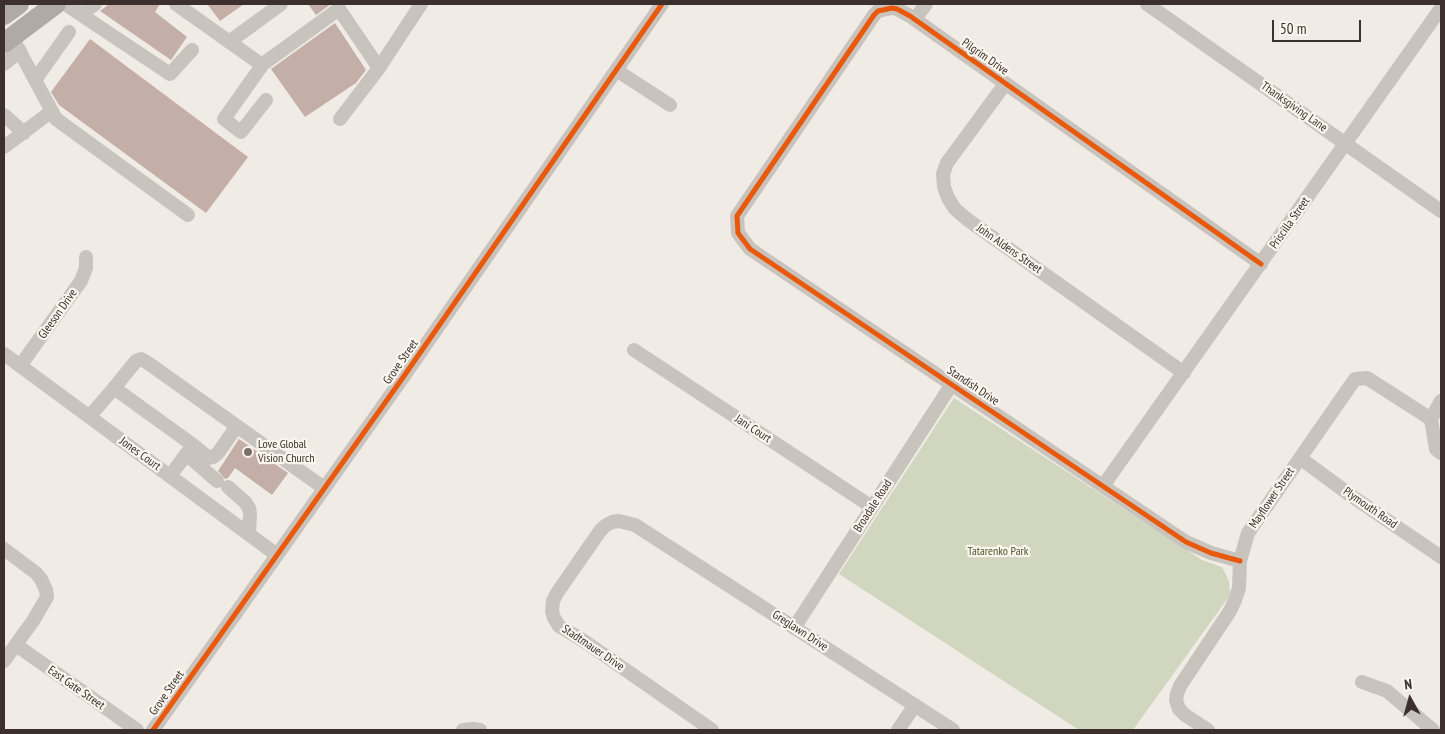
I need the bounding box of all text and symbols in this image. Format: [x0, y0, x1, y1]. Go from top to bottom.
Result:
scale bar [1275, 10, 1364, 42]
text: 50 m [1280, 19, 1306, 38]
street label: Pilgrim Drive [959, 36, 1011, 78]
street label: Thanksgiving Lane [1258, 79, 1330, 135]
street label: Priscilla Street [1267, 194, 1313, 252]
street label: John Aldens Street [974, 221, 1044, 277]
street label: Gleeson Drive [36, 286, 80, 342]
street label: Grove Street [380, 337, 422, 387]
street label: Standish Drive [944, 363, 1002, 409]
street label: Jani Court [732, 412, 774, 446]
street label: Jones Court [117, 434, 163, 474]
place label: Love Global Vision Church [258, 438, 315, 466]
marker: Love Global Vision Church [242, 446, 254, 458]
street label: Mayflower Street [1246, 465, 1298, 531]
street label: Broadale Road [851, 477, 895, 535]
street label: Plymouth Road [1340, 484, 1400, 532]
park label: Tatarenko Park [968, 545, 1028, 559]
street label: Greglawn Drive [769, 608, 831, 654]
street label: Stadtmauer Drive [559, 622, 627, 674]
street label: East Gate Street [45, 663, 107, 713]
street label: Grove Street [146, 668, 188, 718]
north arrow [1385, 674, 1435, 724]
text: N [1403, 675, 1413, 694]

